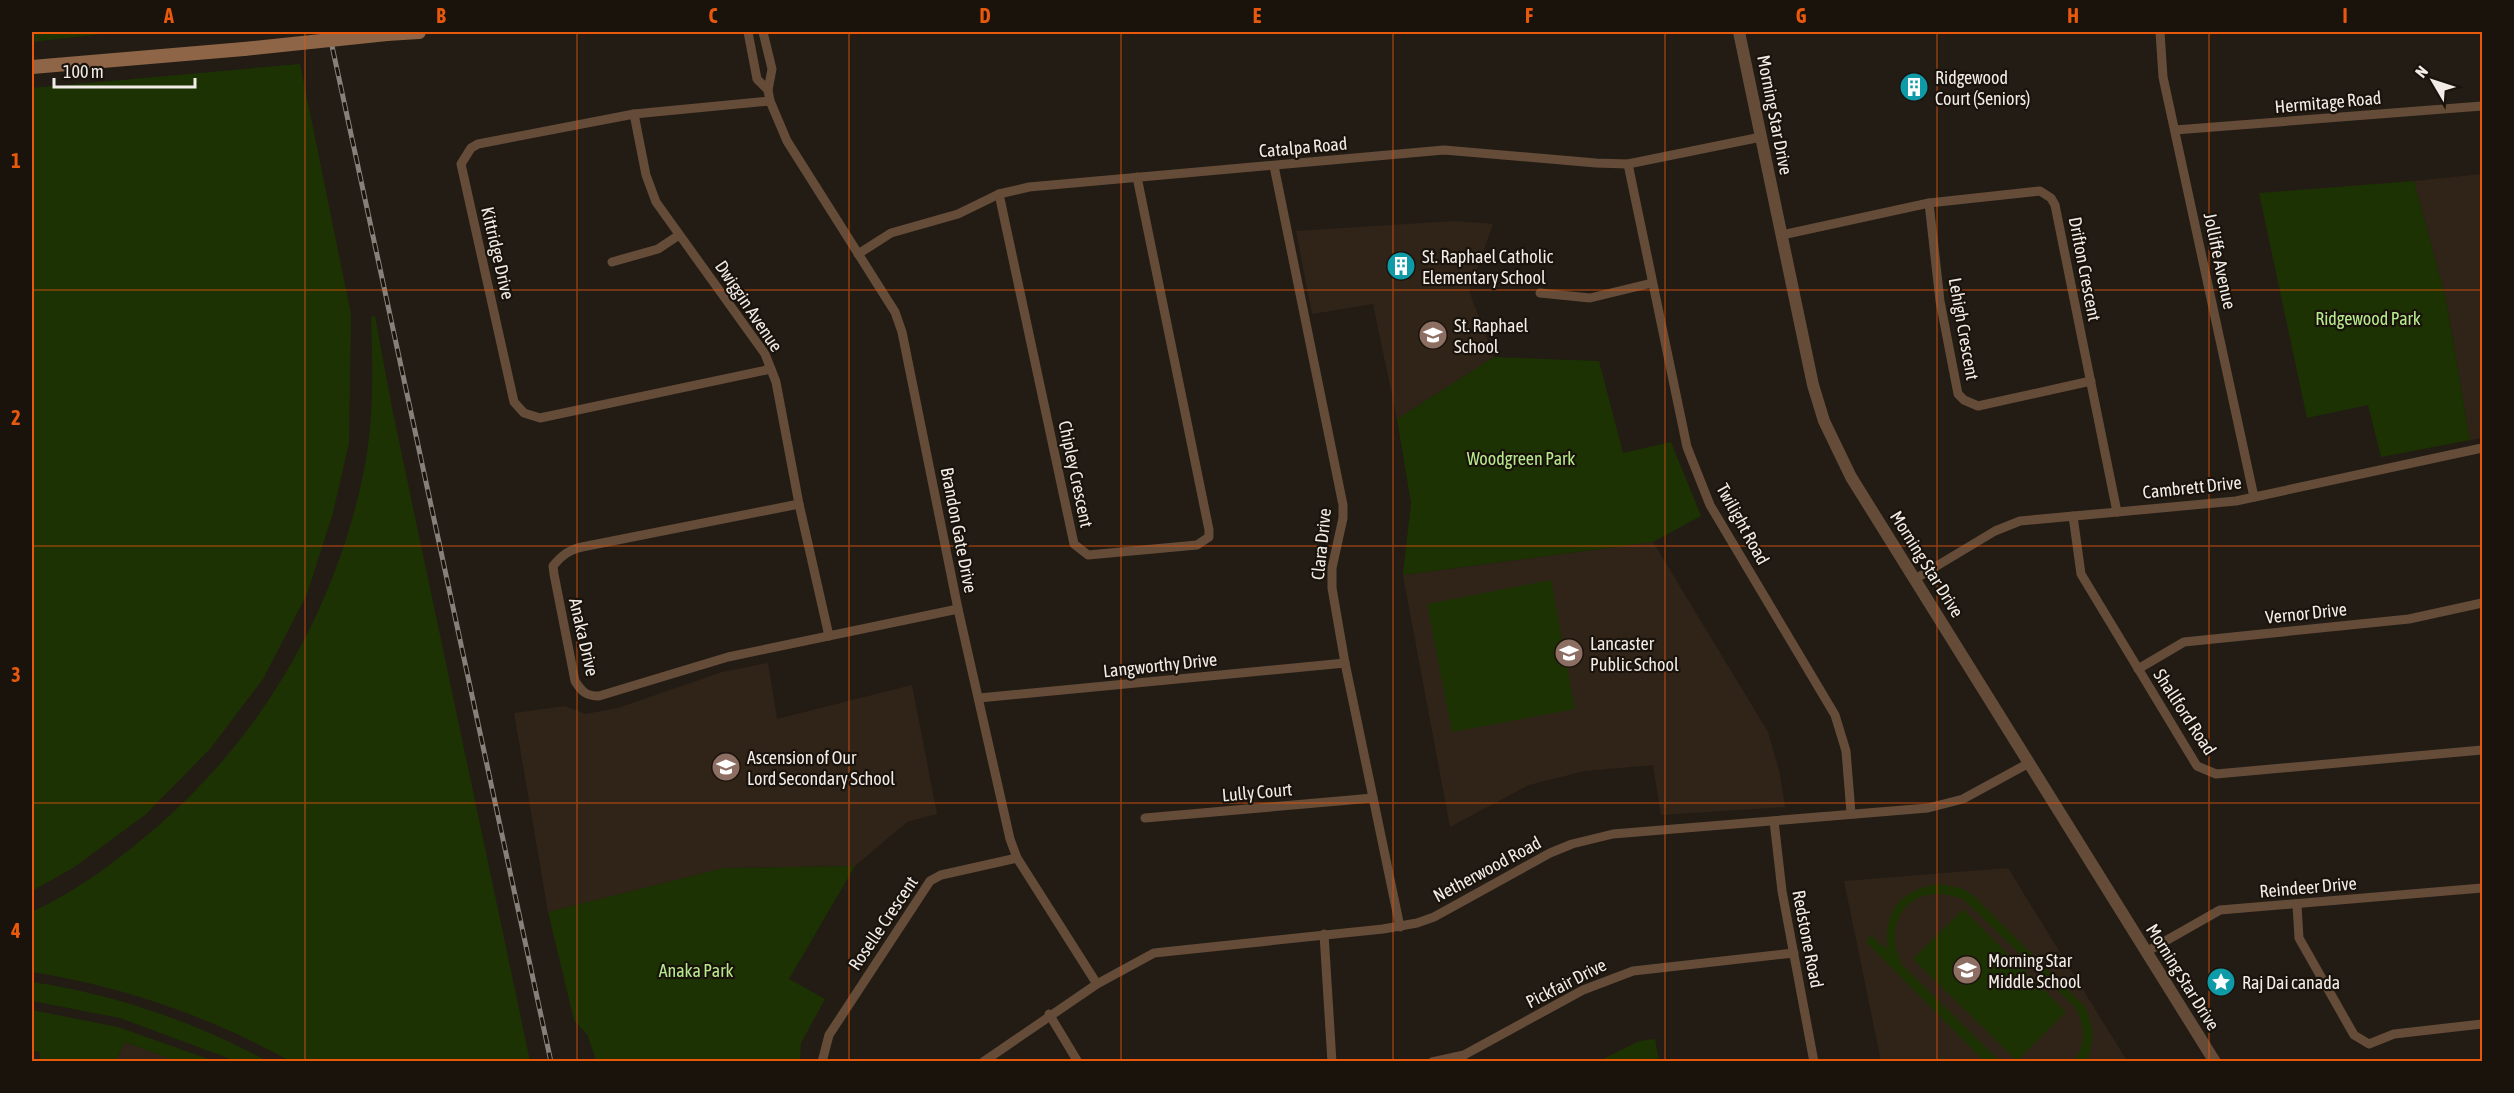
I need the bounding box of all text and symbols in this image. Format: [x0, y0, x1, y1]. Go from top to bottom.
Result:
text: A [163, 4, 174, 27]
text: B [436, 4, 446, 27]
text: C [709, 4, 718, 27]
text: D [979, 4, 991, 27]
text: E [1253, 4, 1262, 27]
text: F [1525, 4, 1533, 27]
text: G [1796, 4, 1807, 27]
text: H [2067, 4, 2079, 27]
text: I [2342, 4, 2348, 27]
scale bar [54, 51, 195, 89]
north arrow [2403, 51, 2463, 111]
street label: Morning Star Drive [1753, 53, 1797, 177]
text: 100 m [63, 61, 104, 82]
text: N [2411, 62, 2431, 81]
place label: Ridgewood Court (Seniors) [1935, 67, 2030, 109]
building icon: Ridgewood Court (Seniors) [1898, 71, 1930, 103]
street label: Hermitage Road [2274, 87, 2382, 117]
street label: Catalpa Road [1258, 133, 1348, 161]
text: 1 [11, 149, 21, 172]
street label: Kittridge Drive [477, 205, 519, 301]
street label: Jolliffe Avenue [2200, 211, 2240, 311]
street label: Drifton Crescent [2065, 215, 2105, 323]
place label: St. Raphael Catholic Elementary School [1422, 246, 1554, 288]
building icon: St. Raphael Catholic Elementary School [1385, 250, 1417, 282]
street label: Dwiggin Avenue [711, 257, 787, 355]
street label: Lehigh Crescent [1945, 276, 1983, 382]
park label: Ridgewood Park [2315, 308, 2421, 329]
place label: St. Raphael School [1454, 315, 1529, 357]
school or university icon: St. Raphael School [1417, 319, 1449, 351]
text: 2 [11, 406, 21, 429]
street label: Chipley Crescent [1054, 419, 1098, 529]
park label: Woodgreen Park [1467, 448, 1575, 469]
street label: Brandon Gate Drive [937, 466, 981, 594]
street label: Cambrett Drive [2142, 471, 2242, 503]
street label: Twilight Road [1712, 480, 1774, 568]
street label: Clara Drive [1307, 507, 1335, 581]
street label: Morning Star Drive [1886, 507, 1968, 621]
street label: Anaka Drive [565, 596, 603, 678]
street label: Vernor Drive [2264, 598, 2348, 628]
place label: Lancaster Public School [1590, 633, 1679, 675]
school or university icon: Lancaster Public School [1553, 637, 1585, 669]
street label: Langworthy Drive [1102, 649, 1218, 681]
text: 3 [11, 663, 21, 686]
street label: Shallford Road [2149, 665, 2221, 759]
place label: Ascension of Our Lord Secondary School [747, 747, 895, 789]
school or university icon: Ascension of Our Lord Secondary School [710, 751, 742, 783]
street label: Lully Court [1221, 778, 1293, 806]
street label: Netherwood Road [1430, 832, 1544, 906]
street label: Roselle Crescent [844, 872, 922, 974]
street label: Reindeer Drive [2258, 872, 2358, 902]
street label: Redstone Road [1788, 888, 1828, 990]
text: 4 [10, 919, 21, 942]
street label: Morning Star Drive [2142, 920, 2224, 1034]
place label: Morning Star Middle School [1988, 950, 2081, 992]
street label: Pickfair Drive [1522, 954, 1610, 1012]
school or university icon: Morning Star Middle School [1951, 954, 1983, 986]
park label: Anaka Park [659, 960, 733, 981]
place icon: Raj Dai canada [2205, 966, 2237, 998]
place label: Raj Dai canada [2242, 972, 2340, 993]

